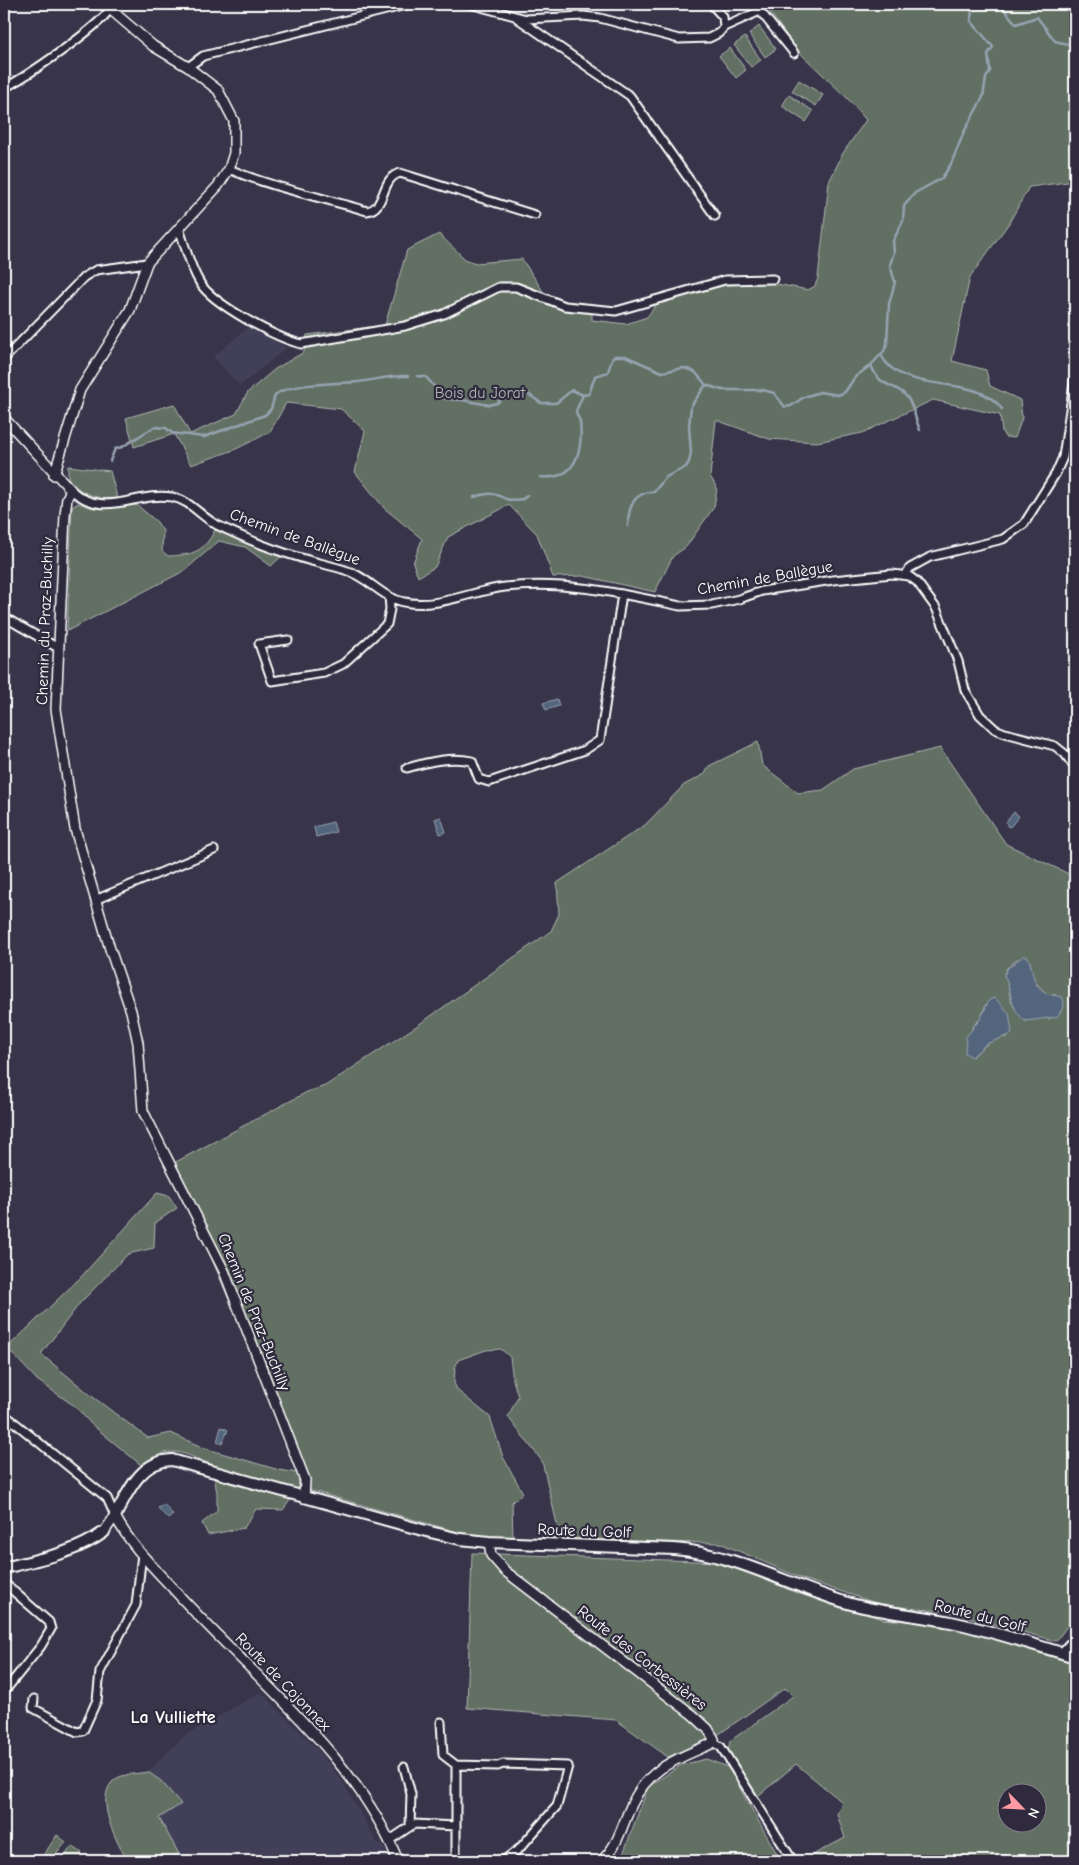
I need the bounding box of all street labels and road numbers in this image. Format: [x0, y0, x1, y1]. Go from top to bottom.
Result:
street label: Chemin de Ballègue [227, 505, 363, 569]
street label: Chemin du Praz-Buchilly [33, 536, 57, 705]
street label: Chemin de Ballègue [696, 557, 834, 599]
street label: Chemin de Praz-Buchilly [214, 1231, 294, 1394]
street label: Route du Golf [537, 1520, 632, 1542]
street label: Route du Golf [933, 1596, 1029, 1636]
street label: Route des Corbessières [574, 1602, 710, 1714]
street label: Route de Cojonnex [232, 1629, 335, 1735]

